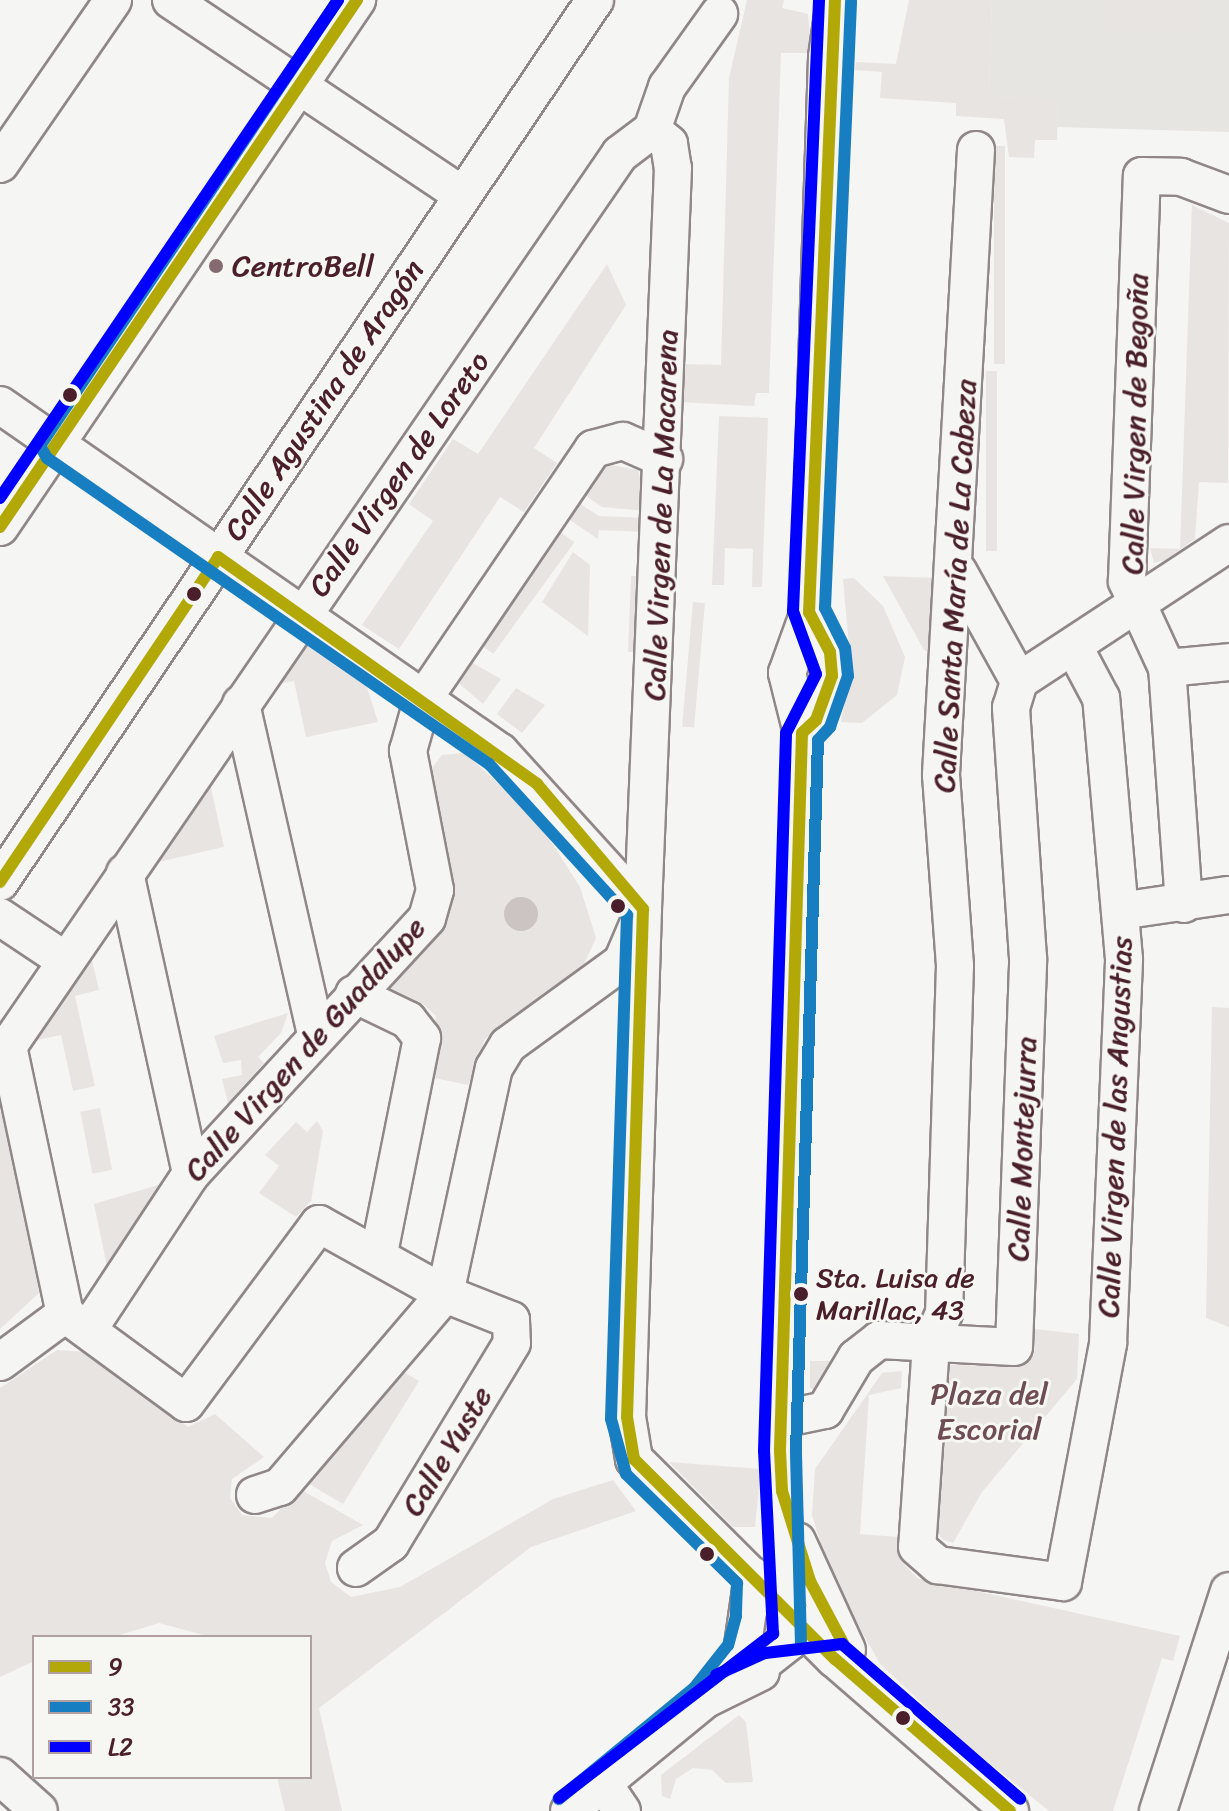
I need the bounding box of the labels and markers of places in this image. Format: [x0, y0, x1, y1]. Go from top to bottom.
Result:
place label: CentroBell [232, 248, 374, 284]
marker: CentroBell [207, 257, 225, 275]
unlabelled marker [62, 387, 78, 403]
unlabelled marker [186, 586, 202, 602]
unlabelled marker [610, 898, 626, 914]
place label: Sta. Luisa de Marillac, 43 [816, 1261, 975, 1327]
marker: Sta. Luisa de Marillac, 43 [793, 1286, 809, 1302]
unlabelled marker [699, 1546, 715, 1562]
unlabelled marker [895, 1710, 911, 1726]

